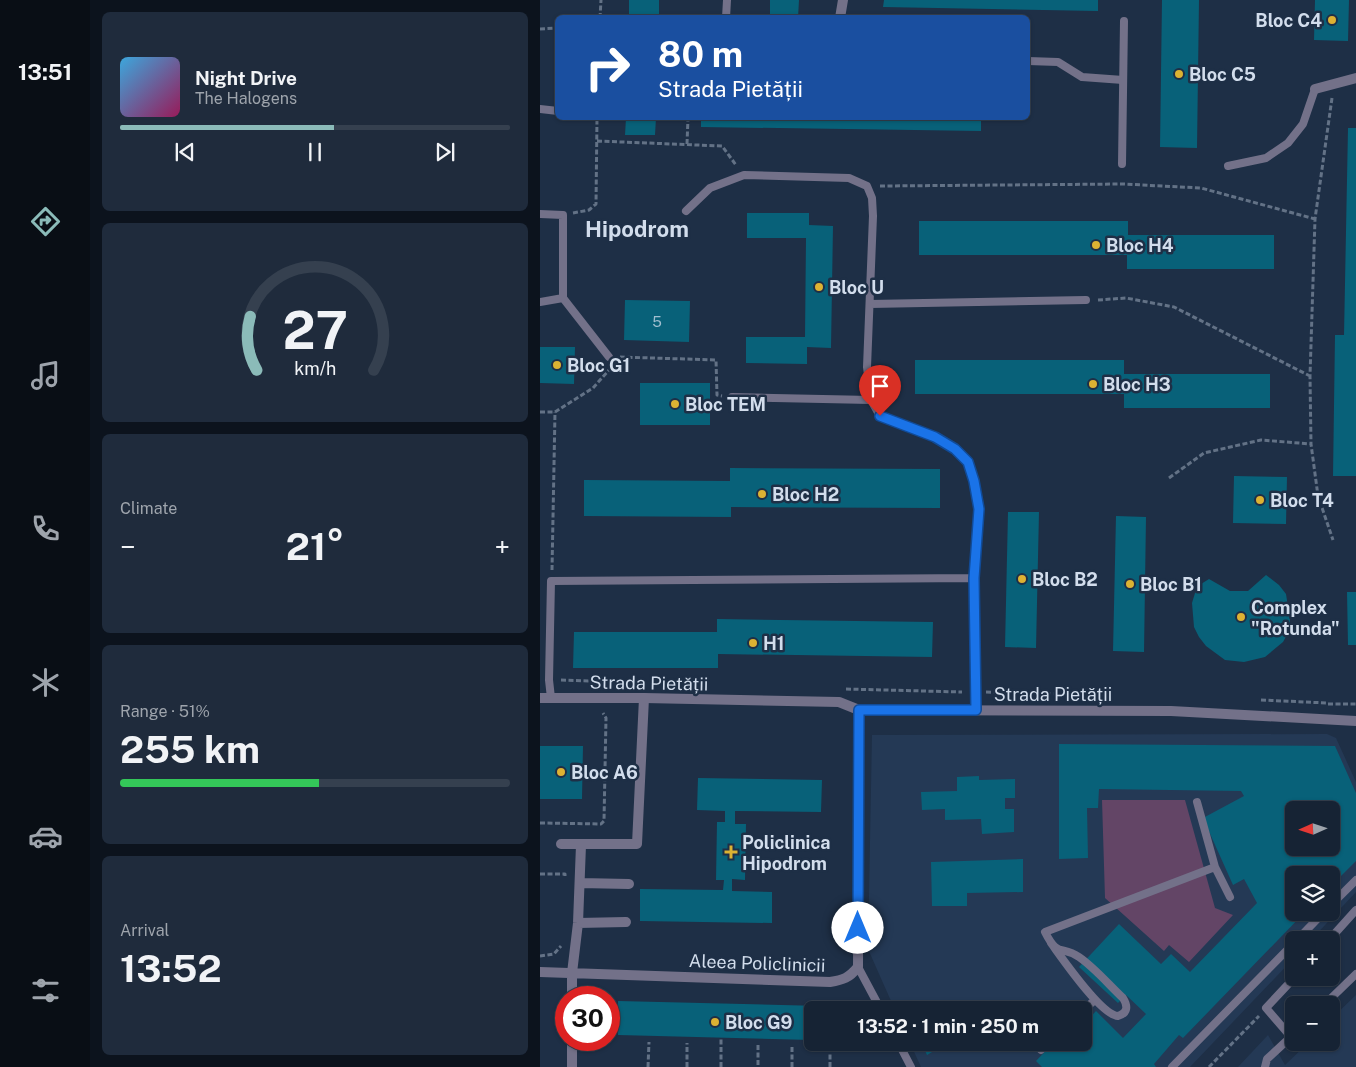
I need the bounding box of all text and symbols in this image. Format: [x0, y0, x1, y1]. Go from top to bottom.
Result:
place label: Bloc C4 [1255, 10, 1322, 31]
marker: Bloc C4 [1326, 14, 1338, 26]
text: 80 m [658, 34, 743, 75]
icon: right [575, 35, 640, 100]
text: 13:51 [18, 59, 72, 85]
place label: Bloc C5 [1189, 64, 1256, 85]
text: Night Drive [195, 67, 297, 89]
marker: Bloc C5 [1173, 68, 1185, 80]
text: Strada Pietății [658, 76, 803, 102]
text: The Halogens [195, 89, 297, 108]
icon: previous [171, 138, 199, 166]
icon: pause [301, 138, 329, 166]
icon: next [431, 138, 459, 166]
icon: directions [28, 204, 63, 239]
district label: Hipodrom [585, 216, 689, 242]
place label: Bloc H4 [1106, 235, 1174, 256]
marker: Bloc H4 [1090, 239, 1102, 251]
place label: Bloc U [829, 277, 884, 298]
marker: Bloc U [813, 281, 825, 293]
text: 27 [282, 300, 348, 361]
house number: 5 [652, 313, 662, 330]
place label: Bloc G1 [567, 355, 630, 376]
icon: music [28, 358, 63, 393]
text: km/h [294, 358, 336, 379]
marker: Bloc G1 [551, 359, 563, 371]
pin [859, 365, 901, 416]
icon: arrive [866, 372, 894, 400]
place label: Bloc H3 [1103, 374, 1171, 395]
marker: Bloc H3 [1087, 378, 1099, 390]
place label: Bloc TEM [685, 394, 766, 415]
marker: Bloc TEM [669, 398, 681, 410]
place label: Bloc H2 [772, 484, 839, 505]
marker: Bloc H2 [756, 488, 768, 500]
place label: Bloc T4 [1270, 490, 1334, 511]
marker: Bloc T4 [1254, 494, 1266, 506]
text: Climate [120, 499, 177, 518]
icon: phone [28, 511, 63, 546]
text: 21° [286, 524, 344, 569]
text: − [120, 530, 136, 563]
text: + [494, 530, 510, 563]
place label: Bloc B2 [1032, 569, 1098, 590]
marker: Bloc B2 [1016, 573, 1028, 585]
place label: Bloc B1 [1140, 574, 1202, 595]
marker: Bloc B1 [1124, 578, 1136, 590]
place label: Complex "Rotunda" [1251, 597, 1340, 639]
marker: Complex "Rotunda" [1235, 611, 1247, 623]
place label: H1 [763, 633, 785, 654]
marker: H1 [747, 637, 759, 649]
icon: climate [28, 665, 63, 700]
street label: Strada Pietății [589, 671, 709, 695]
street label: Strada Pietății [994, 684, 1112, 705]
text: Range · 51% [120, 702, 210, 721]
text: 255 km [120, 727, 260, 772]
place label: Bloc A6 [571, 762, 638, 783]
marker: Bloc A6 [555, 766, 567, 778]
north arrow [1285, 801, 1340, 856]
map controls [1285, 801, 1340, 1051]
icon: car [28, 819, 63, 854]
place label: Policlinica Hipodrom [742, 832, 830, 874]
marker: Policlinica Hipodrom [724, 845, 738, 859]
button: layers [1285, 866, 1340, 921]
position arrow [831, 901, 883, 953]
text: Arrival [120, 921, 169, 940]
button: + [1285, 931, 1340, 986]
text: 13:52 [120, 946, 222, 991]
street label: Aleea Policlinicii [688, 950, 826, 976]
icon: filters [28, 973, 63, 1008]
speed limit sign: 30 [555, 986, 620, 1051]
button: − [1285, 996, 1340, 1051]
place label: Bloc G9 [725, 1012, 793, 1033]
text: 13:52 · 1 min · 250 m [857, 1015, 1039, 1037]
marker: Bloc G9 [709, 1016, 721, 1028]

